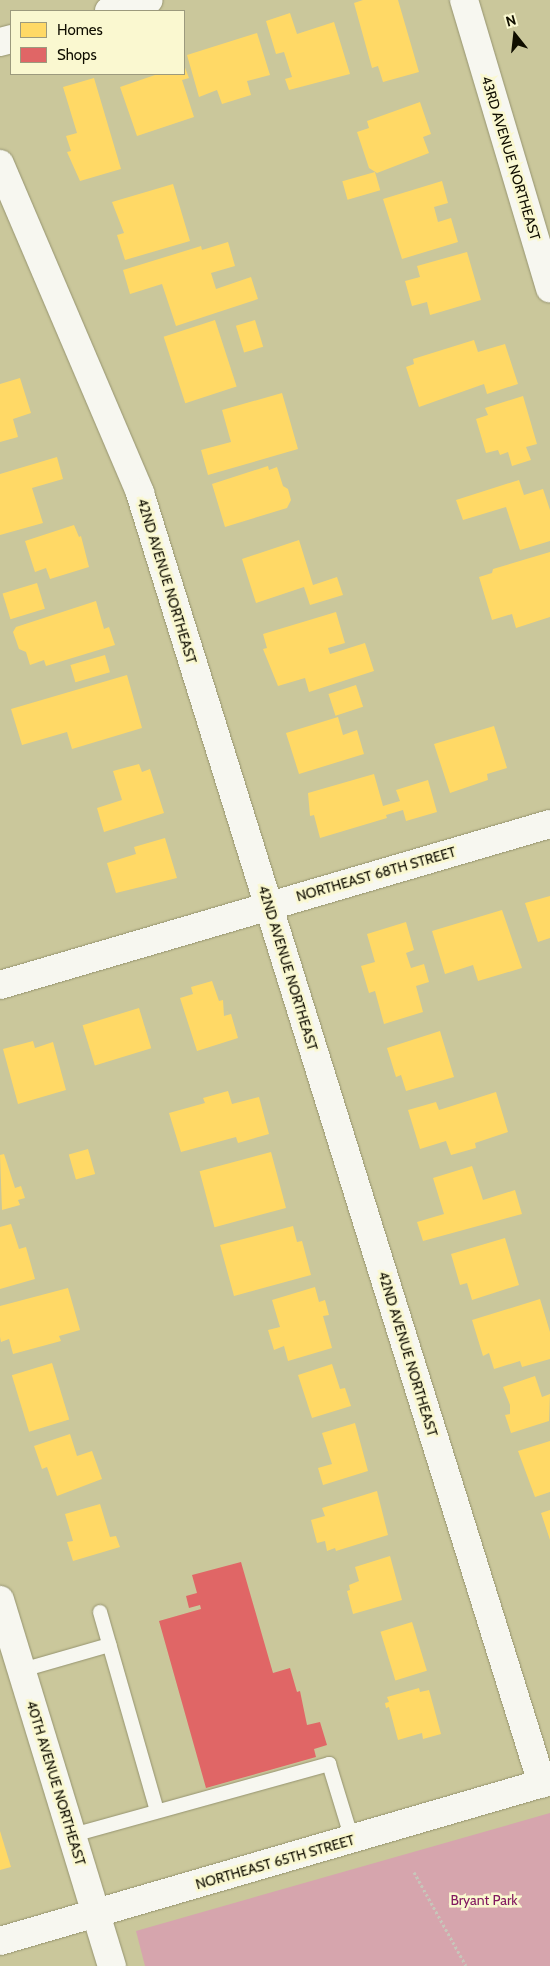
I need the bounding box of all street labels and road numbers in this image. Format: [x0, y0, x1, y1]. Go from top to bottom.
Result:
street label: 43RD AVENUE NORTHEAST [478, 74, 544, 242]
street label: 42ND AVENUE NORTHEAST [134, 496, 200, 666]
street label: NORTHEAST 68TH STREET [294, 843, 458, 905]
street label: 42ND AVENUE NORTHEAST [255, 883, 321, 1053]
street label: 42ND AVENUE NORTHEAST [375, 1269, 441, 1439]
street label: 40TH AVENUE NORTHEAST [23, 1699, 89, 1867]
street label: NORTHEAST 65TH STREET [194, 1831, 356, 1893]

